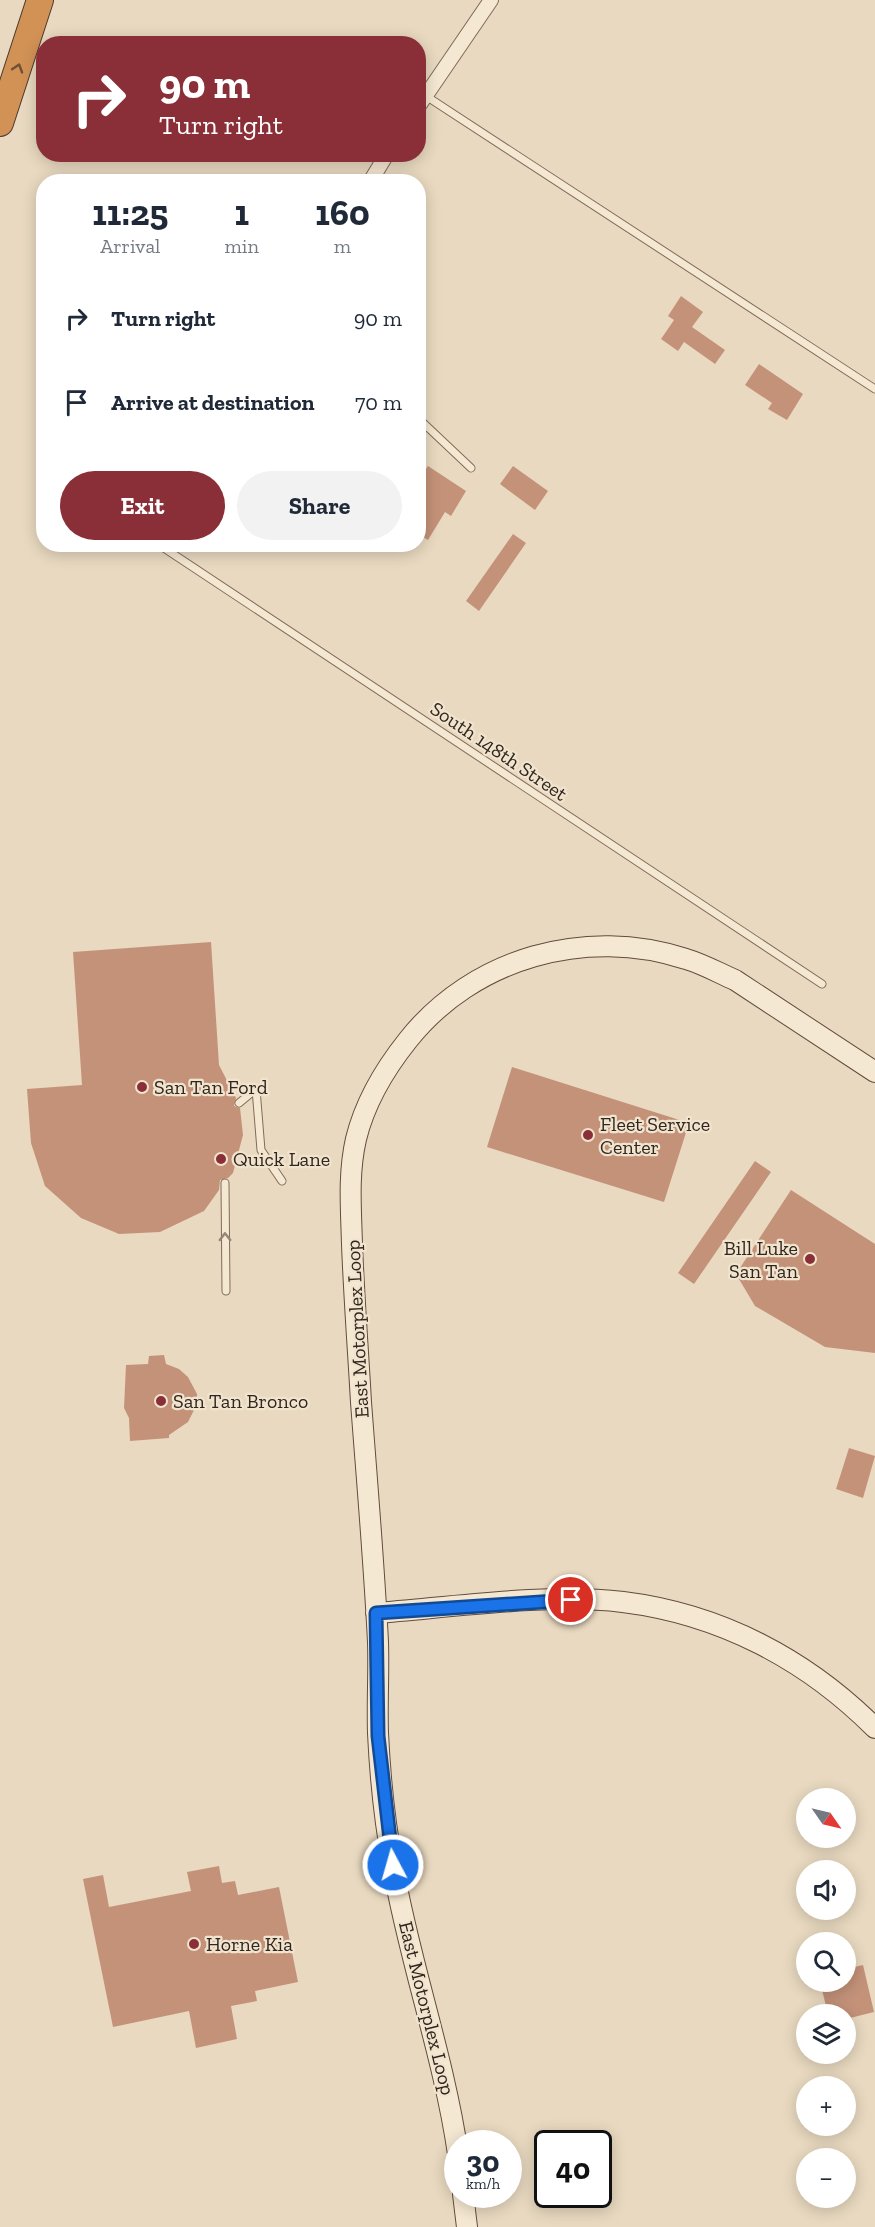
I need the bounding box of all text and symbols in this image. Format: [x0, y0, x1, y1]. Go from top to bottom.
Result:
text: 90 m [159, 58, 250, 109]
icon: right [60, 60, 138, 138]
one-way arrow [11, 63, 24, 74]
text: Turn right [159, 109, 283, 141]
text: 11:25 [92, 191, 168, 234]
text: 1 [235, 191, 249, 234]
text: 160 [315, 191, 370, 234]
text: Arrival [100, 234, 160, 258]
text: min [225, 234, 259, 258]
text: m [334, 234, 351, 258]
icon: right [60, 302, 93, 335]
text: Turn right [111, 305, 215, 332]
text: 90 m [354, 305, 402, 332]
icon: arrive [60, 386, 93, 419]
text: Arrive at destination [111, 389, 314, 416]
text: 70 m [355, 389, 402, 416]
button: Exit [60, 471, 225, 540]
button: Share [237, 471, 402, 540]
street label: South 148th Street [426, 696, 573, 806]
place label: San Tan Ford [154, 1075, 268, 1099]
marker: San Tan Ford [135, 1080, 149, 1094]
place label: Fleet Service Center [600, 1112, 710, 1159]
marker: Fleet Service Center [581, 1128, 595, 1142]
place label: Quick Lane [233, 1147, 330, 1171]
marker: Quick Lane [214, 1152, 228, 1166]
one-way arrow [219, 1233, 231, 1242]
place label: Bill Luke San Tan [724, 1236, 799, 1283]
street label: East Motorplex Loop [340, 1239, 374, 1419]
marker: Bill Luke San Tan [803, 1252, 817, 1266]
place label: San Tan Bronco [173, 1389, 308, 1413]
marker: San Tan Bronco [154, 1394, 168, 1408]
pin [545, 1574, 596, 1625]
icon: arrive [554, 1583, 587, 1616]
north arrow [796, 1788, 856, 1848]
map controls [796, 1788, 856, 2208]
position arrow [361, 1833, 425, 1897]
button: sound [796, 1860, 856, 1920]
street label: East Motorplex Loop [394, 1919, 460, 2097]
place label: Horne Kia [206, 1932, 293, 1956]
button: search [796, 1932, 856, 1992]
marker: Horne Kia [187, 1937, 201, 1951]
button: layers [796, 2004, 856, 2064]
button: + [796, 2076, 856, 2136]
speed limit sign: 40 [534, 2130, 612, 2208]
text: 30 [466, 2144, 500, 2180]
button: − [796, 2148, 856, 2208]
text: km/h [466, 2175, 500, 2193]

